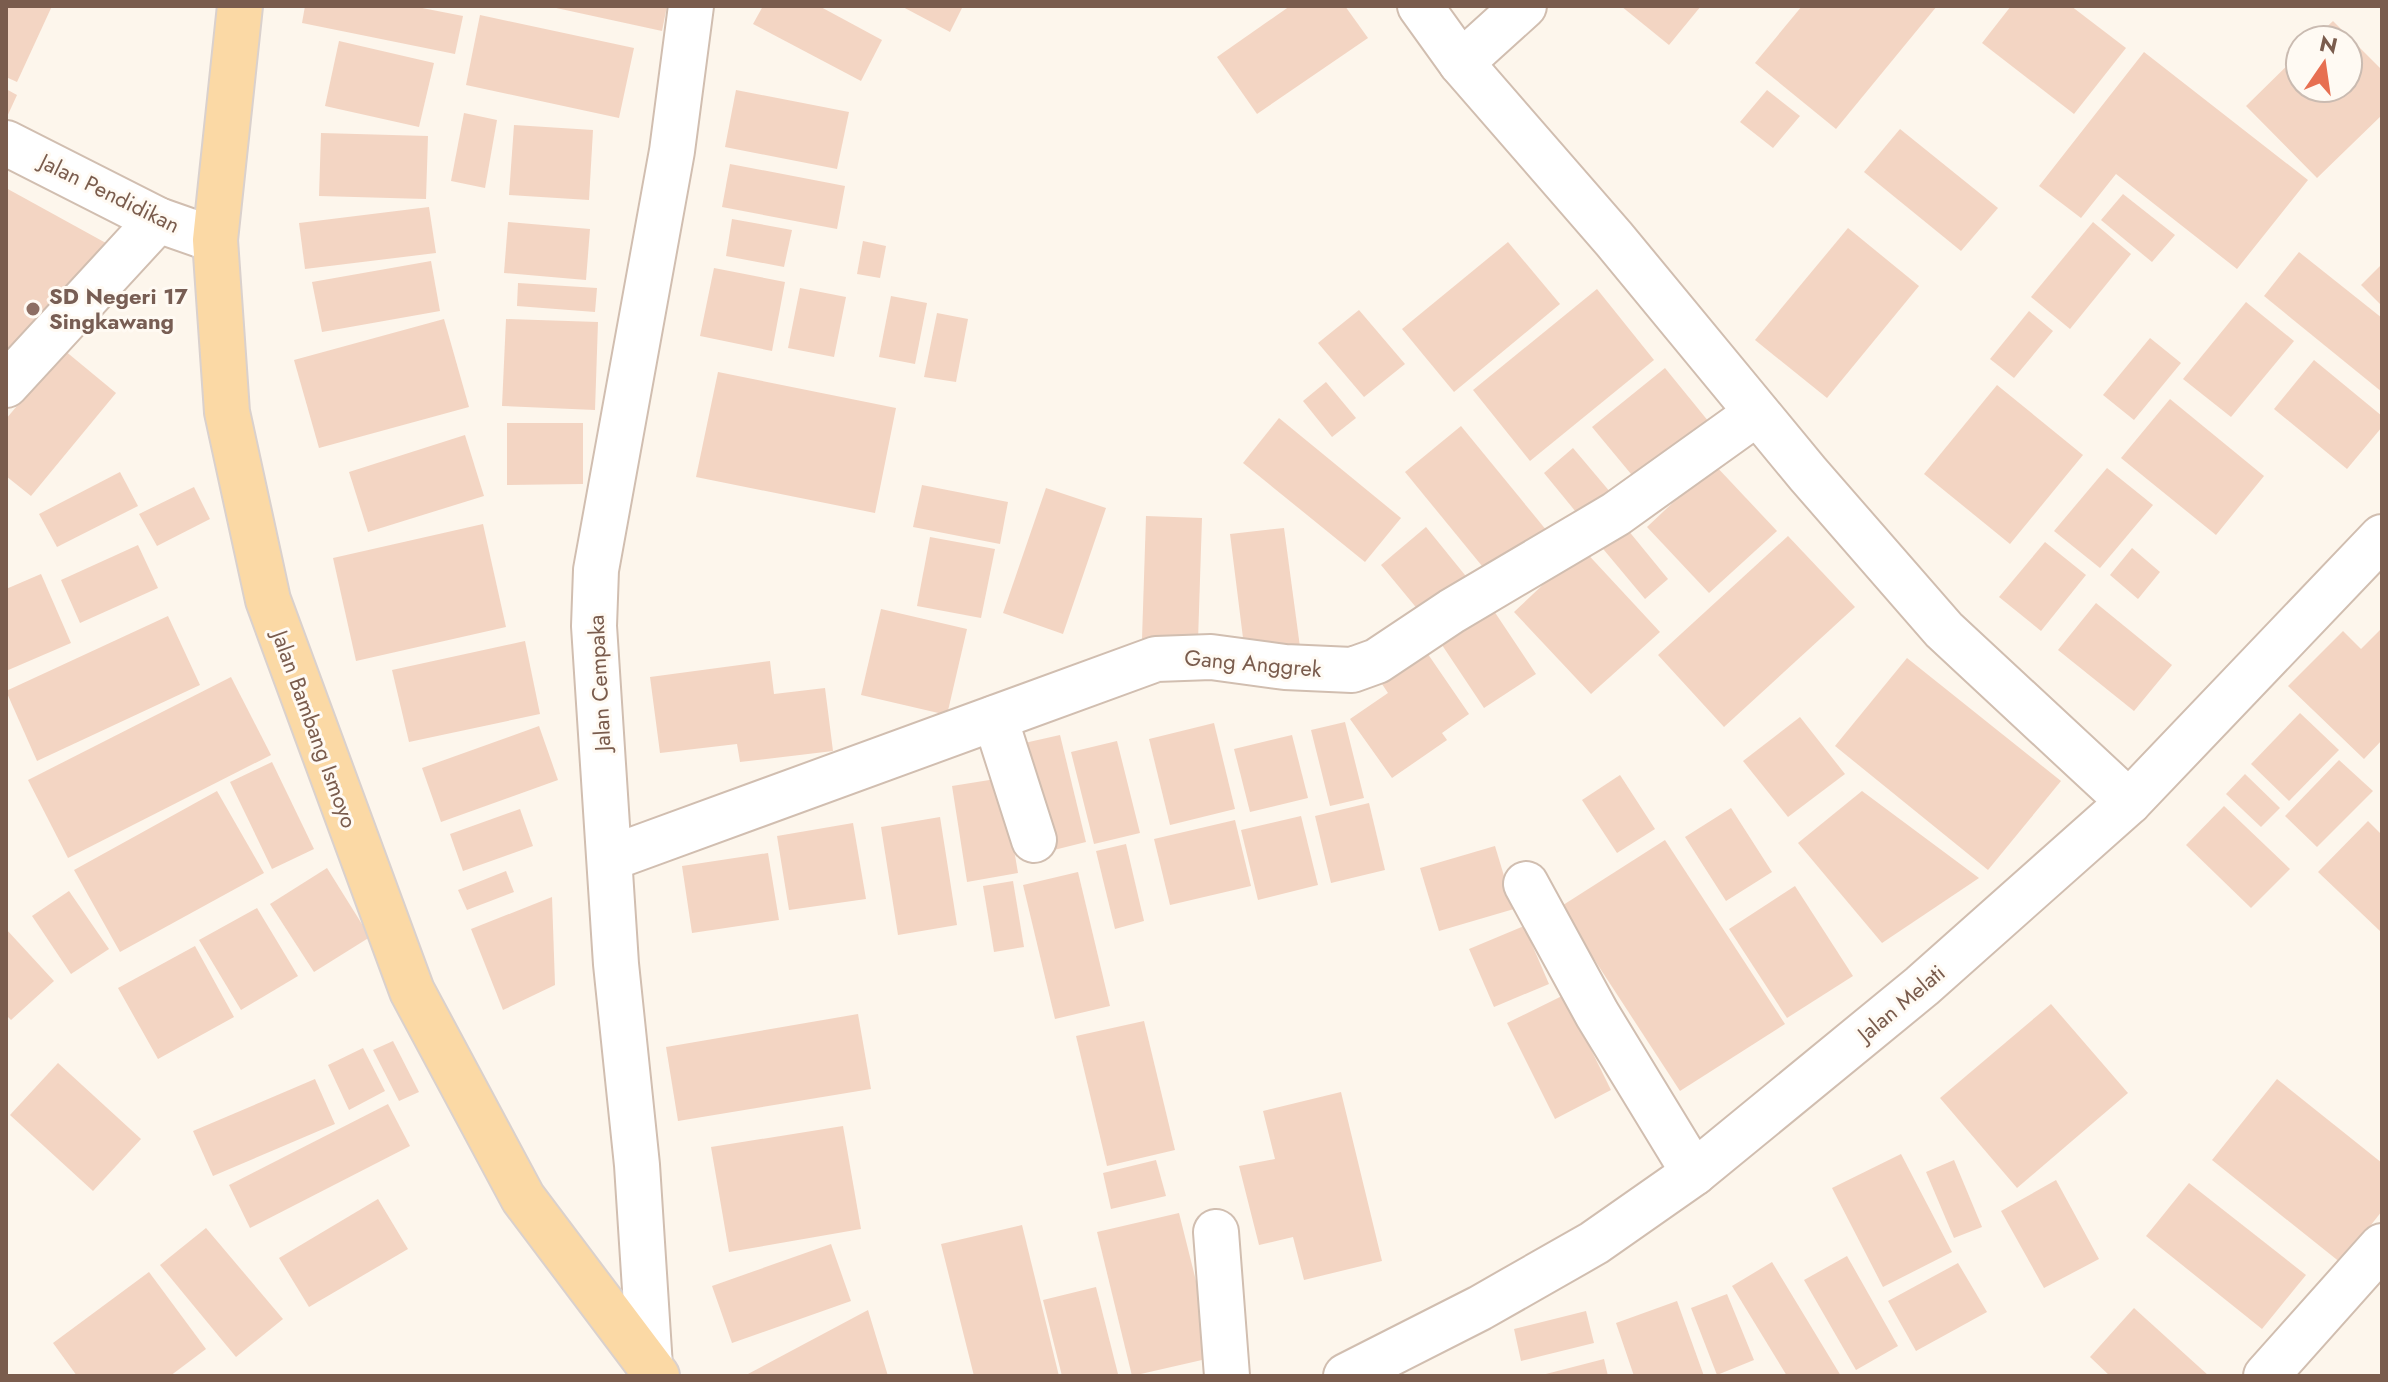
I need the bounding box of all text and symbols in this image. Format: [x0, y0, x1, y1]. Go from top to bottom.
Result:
north arrow [2284, 24, 2364, 104]
text: N [2316, 27, 2341, 62]
street label: Jalan Pendidikan [32, 144, 185, 241]
place label: SD Negeri 17 Singkawang [49, 280, 188, 337]
marker: SD Negeri 17 Singkawang [24, 300, 42, 318]
street label: Jalan Cempaka [579, 614, 619, 755]
street label: Jalan Bambang Ismoyo [263, 623, 366, 832]
street label: Gang Anggrek [1183, 641, 1323, 685]
street label: Jalan Melati [1848, 957, 1952, 1051]

